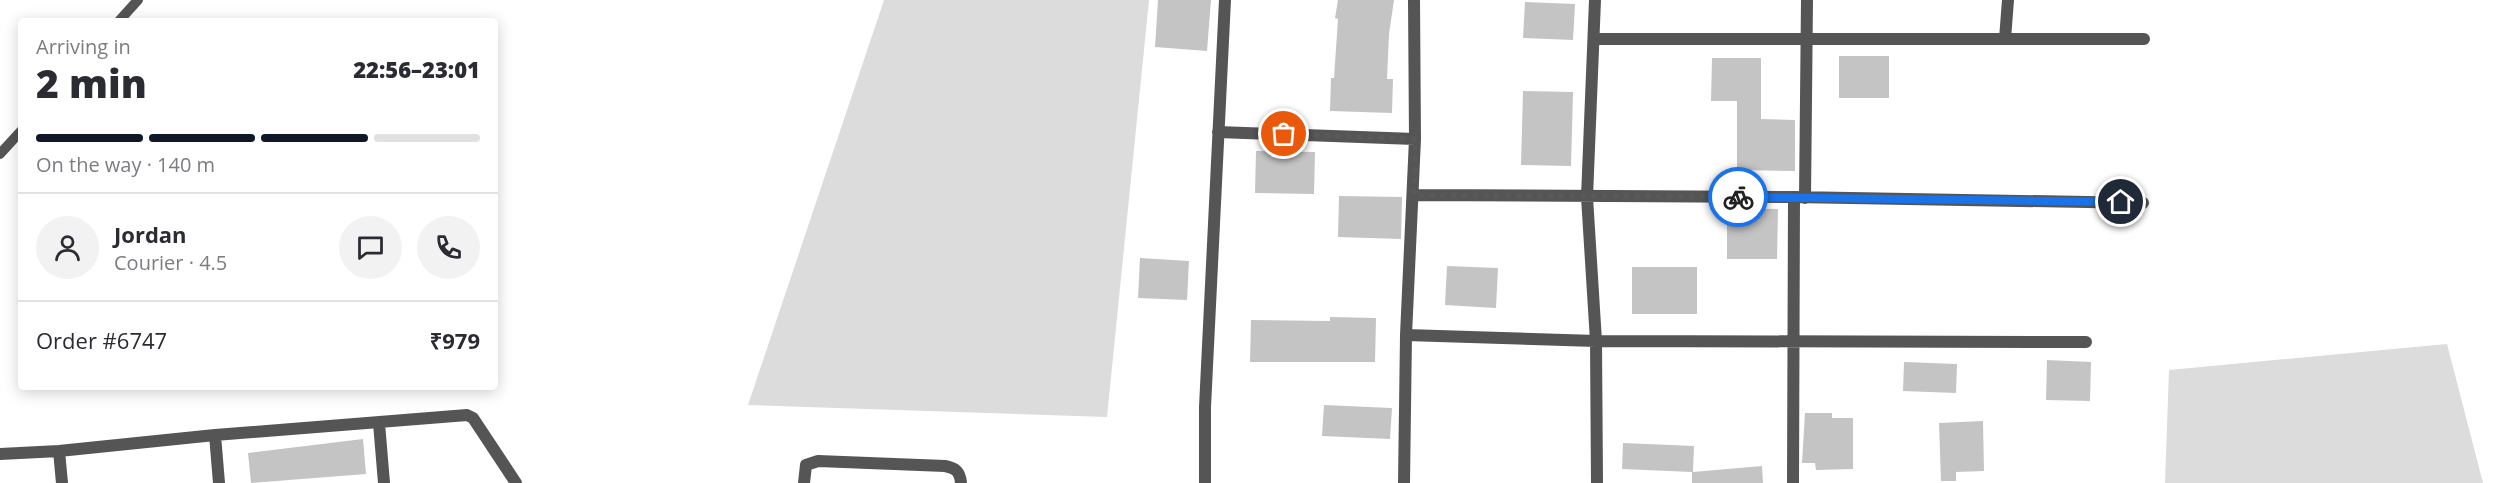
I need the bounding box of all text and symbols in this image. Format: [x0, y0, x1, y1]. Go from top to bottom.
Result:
text: Arriving in [36, 33, 131, 60]
text: 22:56–23:01 [353, 54, 480, 84]
text: 2 min [36, 56, 147, 109]
pin [1258, 108, 1309, 159]
icon: bag [1267, 117, 1300, 150]
text: On the way · 140 m [36, 151, 215, 178]
courier [1708, 167, 1768, 227]
pin [2095, 176, 2146, 227]
icon: bike [1722, 181, 1755, 214]
icon: home [2104, 185, 2137, 218]
button: person [36, 216, 99, 279]
button: chat [339, 216, 402, 279]
button: phone [417, 216, 480, 279]
text: Jordan [114, 219, 187, 249]
text: Courier · 4.5 [114, 249, 227, 276]
text: Order #6747 [36, 325, 167, 355]
text: ₹979 [430, 325, 480, 355]

